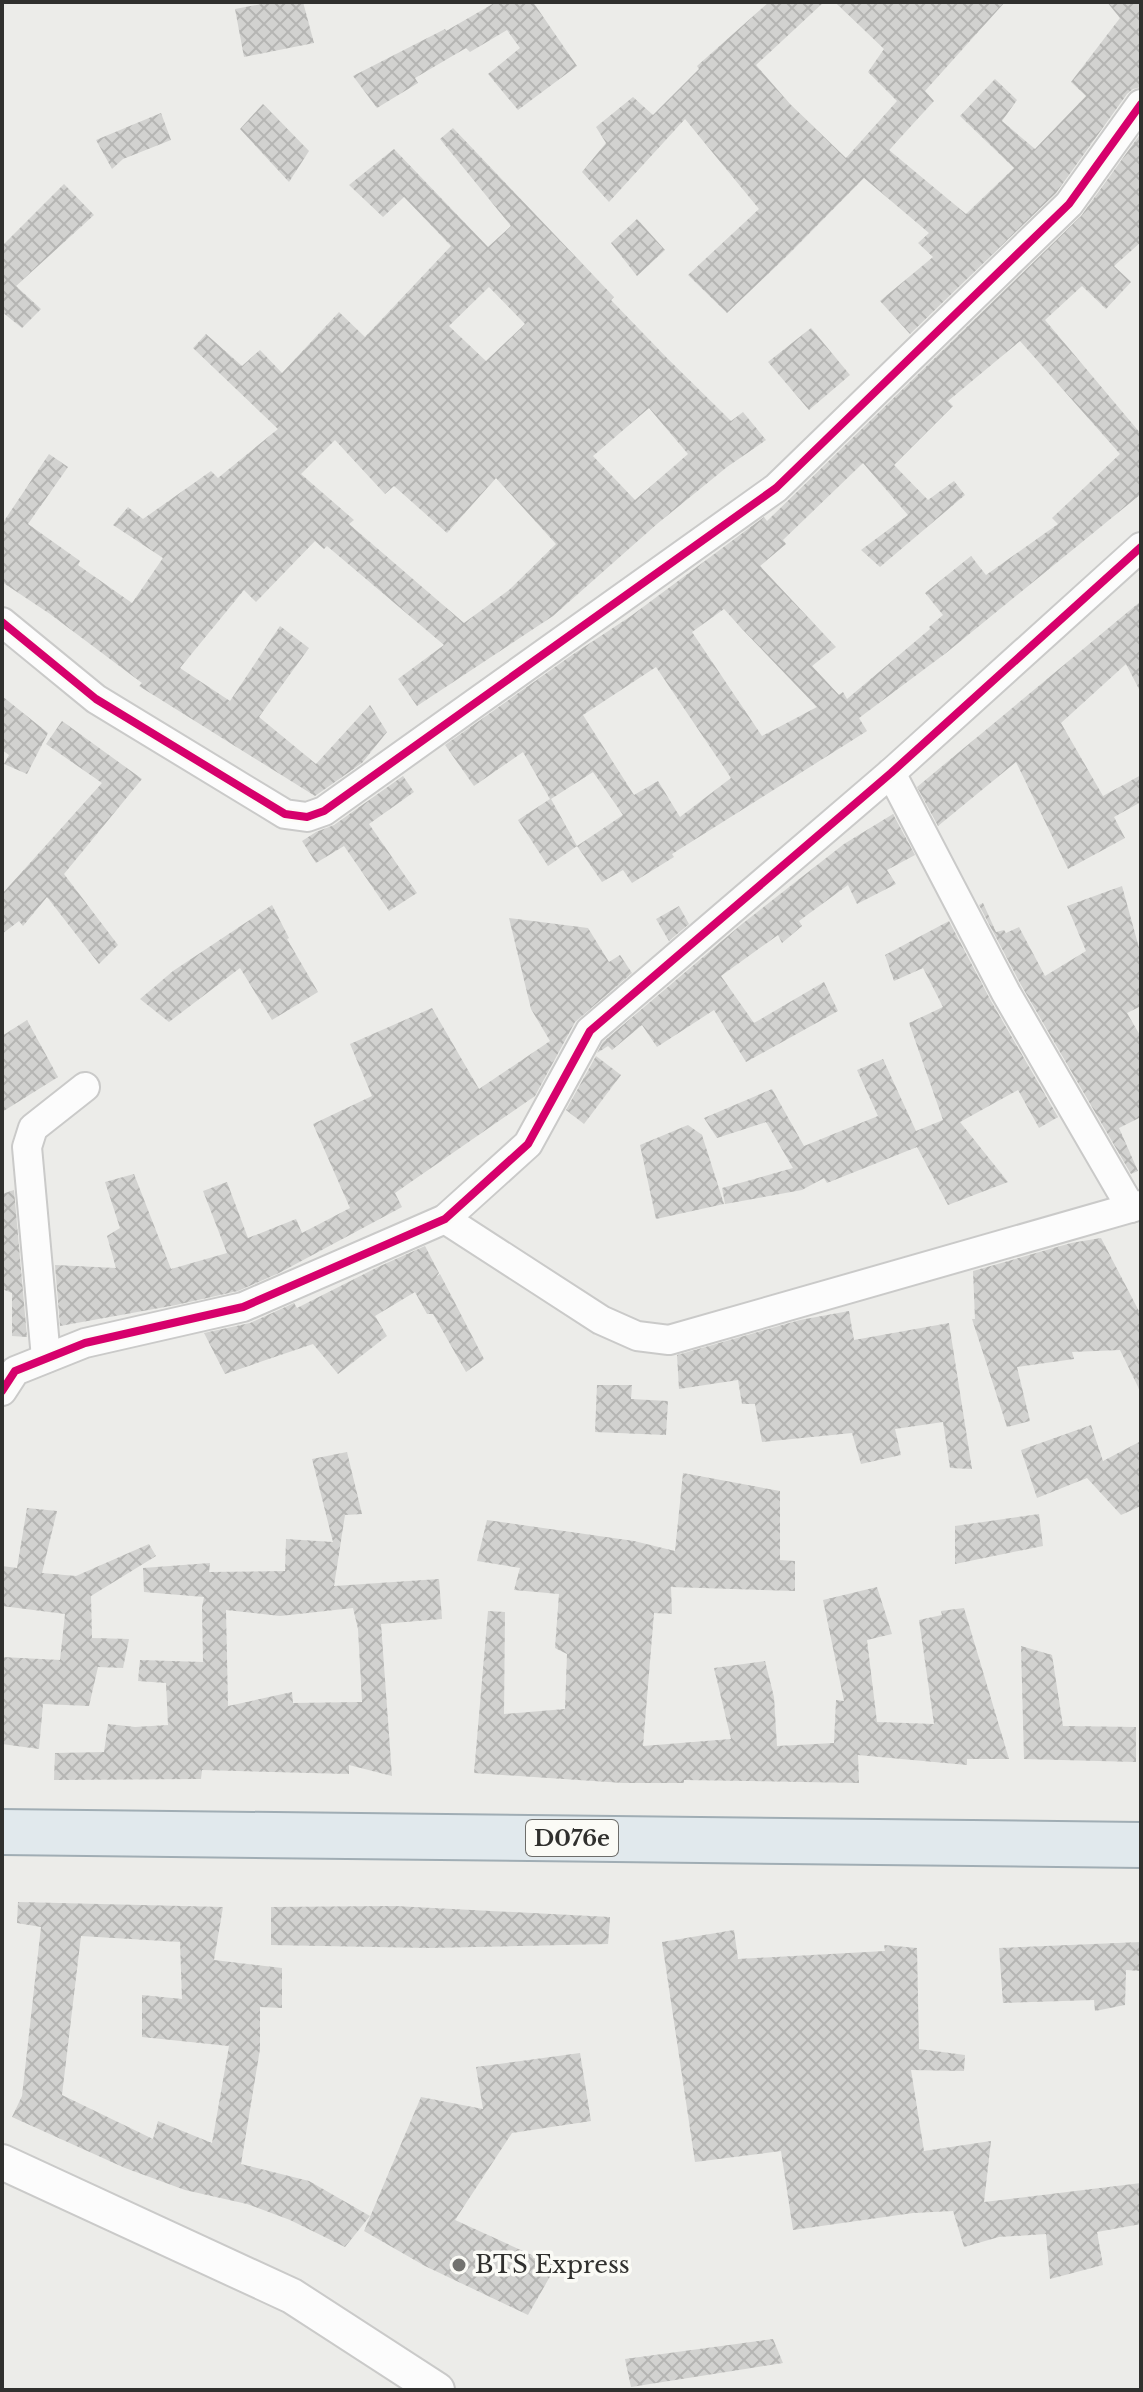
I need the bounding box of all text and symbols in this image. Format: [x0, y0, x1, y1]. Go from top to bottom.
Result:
road number: D076e [526, 1820, 618, 1856]
place label: BTS Express [475, 2250, 630, 2279]
marker: BTS Express [450, 2256, 468, 2274]

